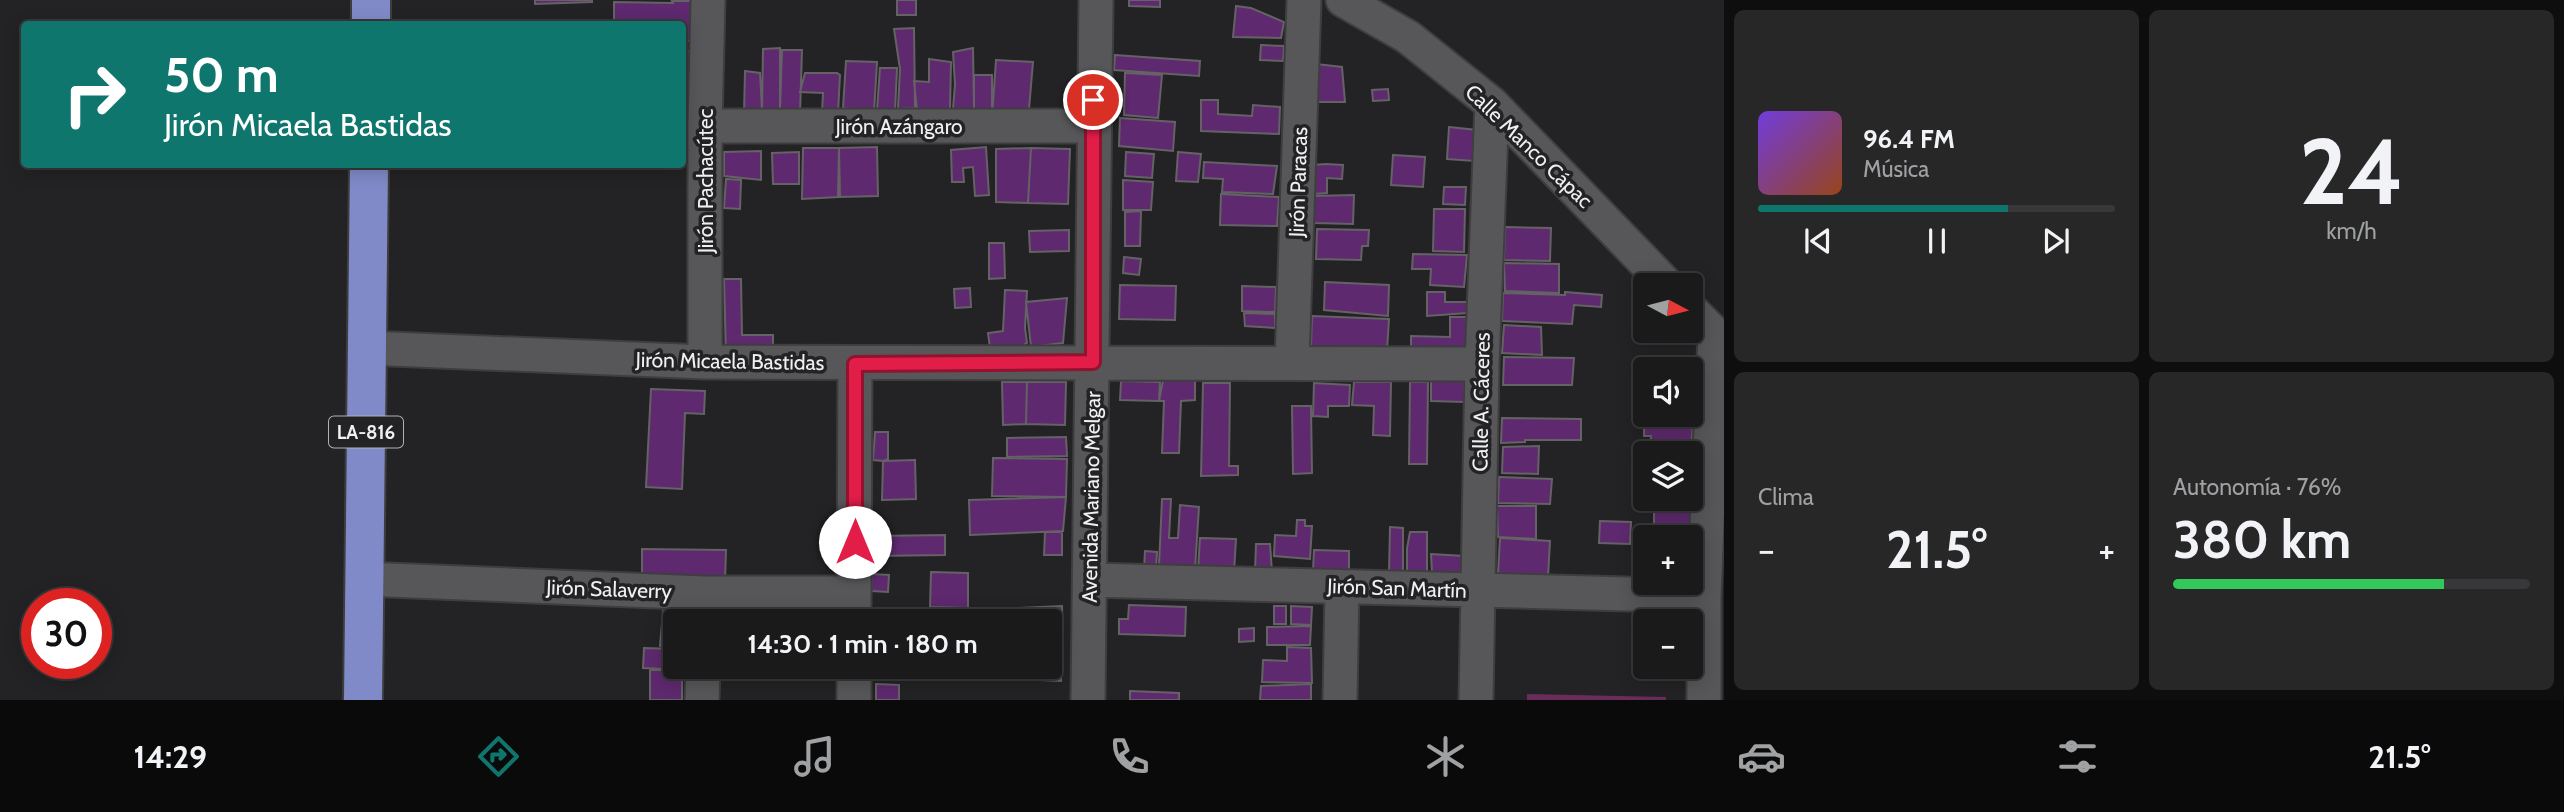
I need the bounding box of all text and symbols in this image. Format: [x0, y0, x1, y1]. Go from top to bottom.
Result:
text: 50 m [164, 45, 279, 104]
icon: right [49, 49, 140, 140]
pin [1063, 70, 1123, 130]
street label: Calle Manco Cápac [1460, 79, 1598, 213]
icon: arrive [1074, 81, 1112, 119]
text: Jirón Micaela Bastidas [164, 105, 452, 144]
street label: Jirón Pachacútec [693, 109, 718, 254]
street label: Jirón Azángaro [834, 114, 963, 139]
text: 24 [2299, 116, 2404, 227]
text: 96.4 FM [1863, 123, 1955, 155]
street label: Jirón Paracas [1284, 126, 1312, 239]
text: Música [1863, 155, 1929, 183]
text: km/h [2326, 217, 2377, 245]
icon: previous [1799, 222, 1837, 260]
icon: pause [1918, 222, 1956, 260]
icon: next [2037, 222, 2075, 260]
north arrow [1633, 273, 1703, 343]
map controls [1633, 273, 1703, 679]
street label: Calle A. Cáceres [1467, 332, 1495, 472]
street label: Jirón Micaela Bastidas [634, 347, 825, 375]
button: sound [1633, 357, 1703, 427]
street label: Avenida Mariano Melgar [1077, 391, 1105, 603]
road number: LA-816 [329, 416, 403, 448]
button: layers [1633, 441, 1703, 511]
text: Autonomía · 76% [2173, 473, 2341, 501]
text: Clima [1758, 483, 1814, 511]
position arrow [818, 505, 892, 579]
text: 380 km [2173, 508, 2351, 571]
text: 21.5° [1886, 518, 1987, 581]
button: + [1633, 525, 1703, 595]
text: − [1758, 526, 1775, 573]
text: + [2098, 526, 2115, 573]
street label: Jirón San Martín [1326, 573, 1467, 603]
street label: Jirón Salaverry [545, 574, 673, 604]
speed limit sign: 30 [21, 588, 112, 679]
button: − [1633, 609, 1703, 679]
text: 14:30 · 1 min · 180 m [747, 628, 978, 660]
icon: directions [474, 732, 523, 781]
icon: music [790, 732, 839, 781]
icon: phone [1105, 732, 1154, 781]
icon: climate [1421, 732, 1470, 781]
icon: car [1737, 732, 1786, 781]
icon: filters [2053, 732, 2102, 781]
text: 14:29 [133, 737, 207, 776]
text: 21.5° [2368, 737, 2431, 776]

